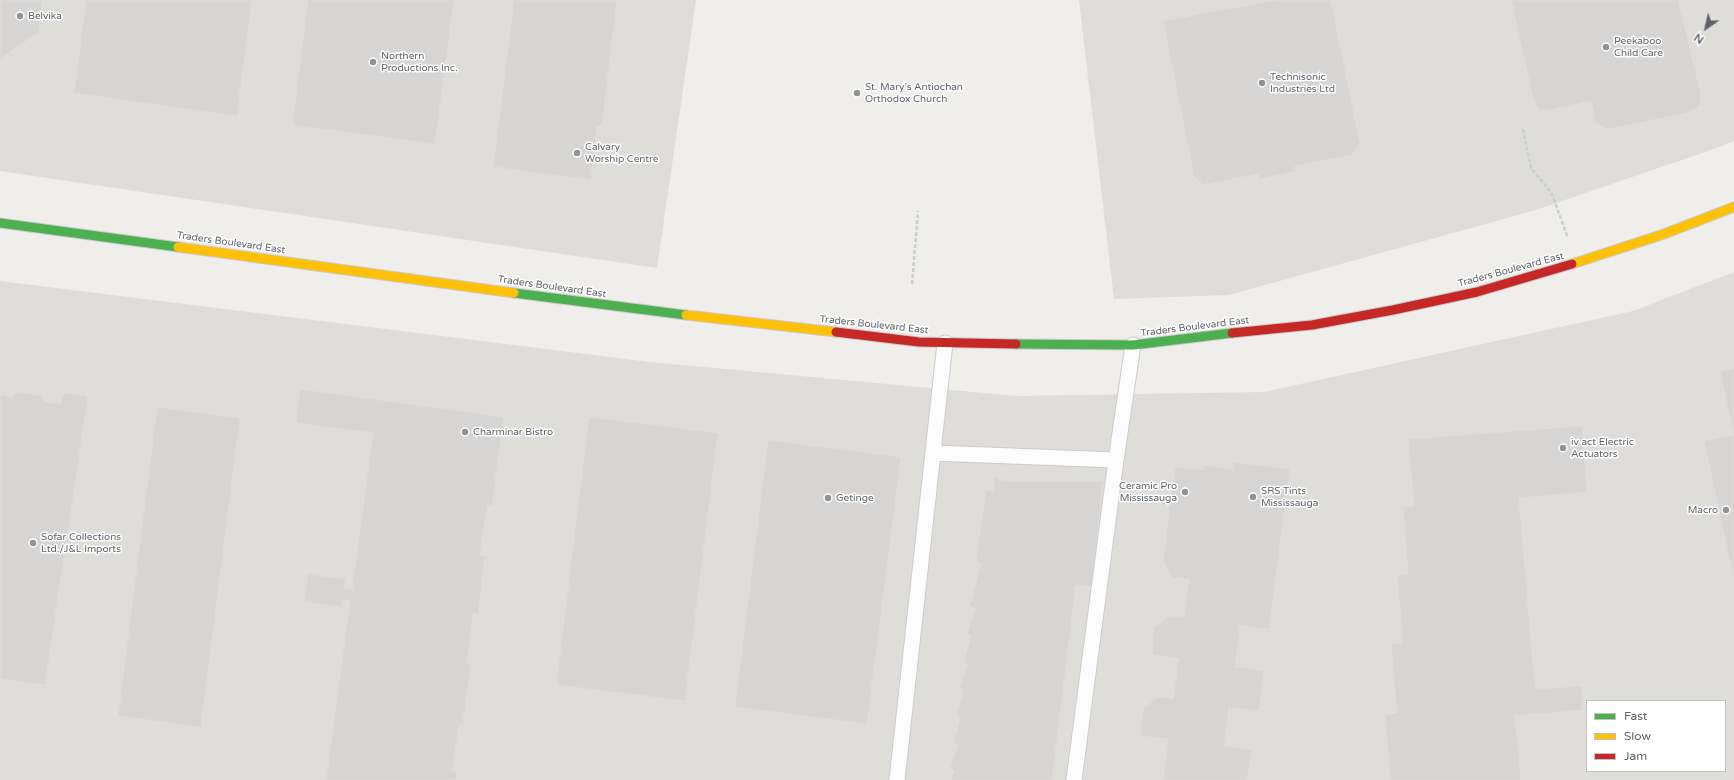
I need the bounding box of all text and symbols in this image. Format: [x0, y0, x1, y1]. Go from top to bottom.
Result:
north arrow [1686, 8, 1726, 48]
place label: Belvika [28, 10, 62, 22]
marker: Belvika [15, 11, 25, 21]
text: N [1692, 31, 1706, 46]
place label: Peekaboo Child Care [1614, 35, 1663, 58]
marker: Peekaboo Child Care [1601, 42, 1611, 52]
place label: Northern Productions Inc. [381, 50, 458, 74]
marker: Northern Productions Inc. [368, 57, 378, 67]
place label: Technisonic Industries Ltd [1270, 71, 1335, 94]
marker: Technisonic Industries Ltd [1257, 78, 1267, 88]
place label: St. Mary’s Antiochan Orthodox Church [865, 81, 963, 104]
marker: St. Mary’s Antiochan Orthodox Church [852, 88, 862, 98]
place label: Calvary Worship Centre [585, 141, 658, 164]
marker: Calvary Worship Centre [572, 148, 582, 158]
street label: Traders Boulevard East [176, 229, 286, 257]
street label: Traders Boulevard East [1457, 250, 1565, 290]
street label: Traders Boulevard East [497, 273, 607, 301]
street label: Traders Boulevard East [819, 313, 929, 337]
street label: Traders Boulevard East [1140, 314, 1250, 340]
place label: Charminar Bistro [473, 426, 553, 438]
marker: Charminar Bistro [460, 427, 470, 437]
place label: iv act Electric Actuators [1571, 436, 1634, 460]
marker: iv act Electric Actuators [1558, 443, 1568, 453]
place label: Ceramic Pro Mississauga [1119, 480, 1177, 504]
place label: SRS Tints Mississauga [1261, 485, 1318, 508]
marker: Ceramic Pro Mississauga [1180, 487, 1190, 497]
place label: Getinge [836, 492, 874, 504]
marker: SRS Tints Mississauga [1248, 492, 1258, 502]
marker: Getinge [823, 493, 833, 503]
place label: Macro [1688, 504, 1718, 516]
marker: Macro [1721, 505, 1731, 515]
place label: Sofar Collections Ltd./J&L Imports [41, 531, 121, 554]
marker: Sofar Collections Ltd./J&L Imports [28, 538, 38, 548]
legend [1586, 700, 1726, 772]
text: Fast [1624, 709, 1647, 723]
text: Slow [1624, 729, 1651, 743]
text: Jam [1624, 749, 1647, 763]

